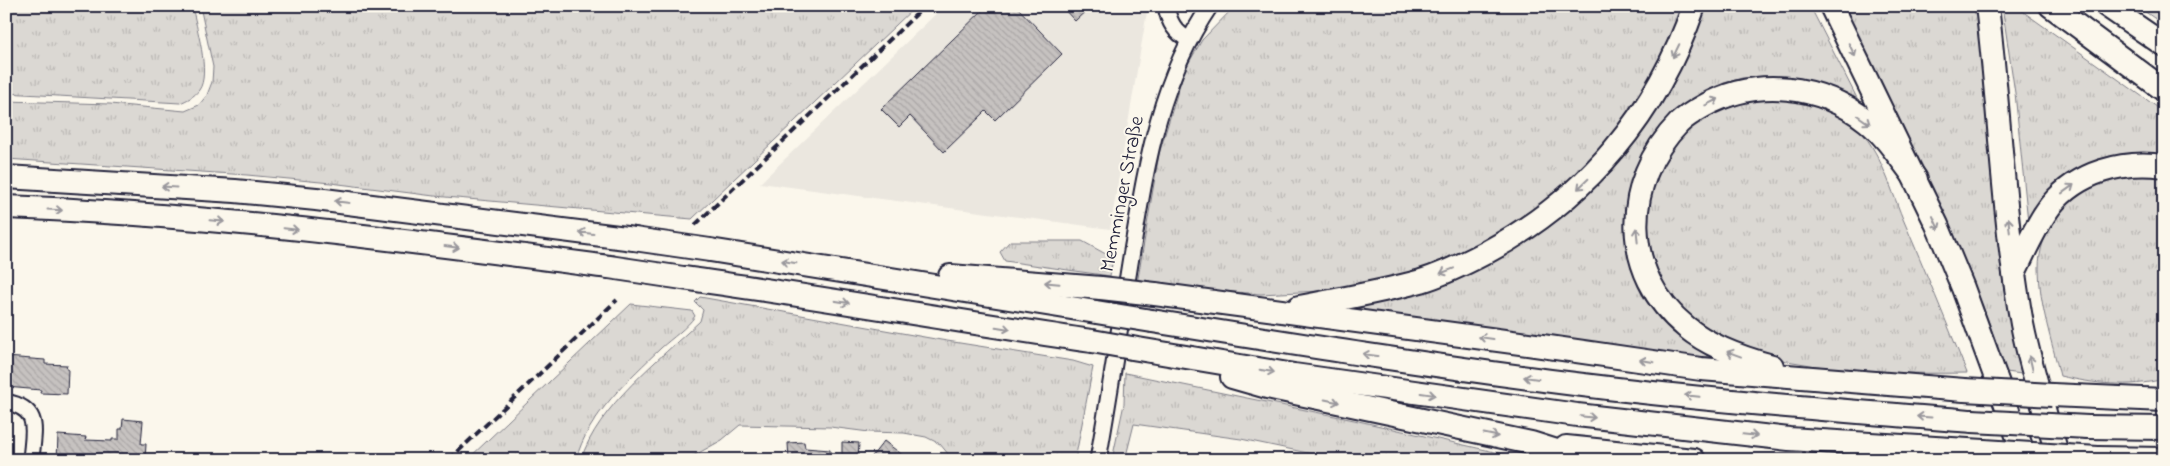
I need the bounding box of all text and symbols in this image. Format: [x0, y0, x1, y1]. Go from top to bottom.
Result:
one-way arrow [1848, 42, 1858, 57]
one-way arrow [1671, 44, 1681, 59]
one-way arrow [1704, 97, 1719, 107]
street label: Memminger Straße [1093, 113, 1155, 275]
one-way arrow [1857, 115, 1871, 125]
one-way arrow [1577, 177, 1589, 190]
one-way arrow [161, 182, 177, 191]
one-way arrow [2061, 184, 2074, 195]
one-way arrow [334, 197, 350, 207]
one-way arrow [47, 206, 63, 215]
one-way arrow [1931, 215, 1941, 230]
one-way arrow [209, 217, 225, 226]
one-way arrow [2004, 217, 2014, 233]
one-way arrow [282, 224, 298, 233]
one-way arrow [578, 228, 594, 238]
one-way arrow [1632, 228, 1642, 244]
one-way arrow [444, 242, 460, 252]
one-way arrow [782, 257, 798, 267]
one-way arrow [1440, 267, 1455, 276]
one-way arrow [1044, 278, 1060, 288]
one-way arrow [834, 297, 850, 307]
one-way arrow [994, 323, 1010, 333]
one-way arrow [1478, 333, 1494, 343]
one-way arrow [1727, 349, 1742, 358]
one-way arrow [1362, 350, 1378, 360]
one-way arrow [2026, 355, 2035, 371]
one-way arrow [1639, 356, 1655, 366]
one-way arrow [1258, 366, 1274, 376]
one-way arrow [1523, 372, 1539, 382]
one-way arrow [1419, 389, 1435, 399]
one-way arrow [1684, 391, 1700, 401]
one-way arrow [1323, 397, 1339, 406]
one-way arrow [1580, 412, 1596, 422]
one-way arrow [1916, 412, 1932, 422]
one-way arrow [1742, 430, 1758, 440]
one-way arrow [1482, 431, 1498, 440]

